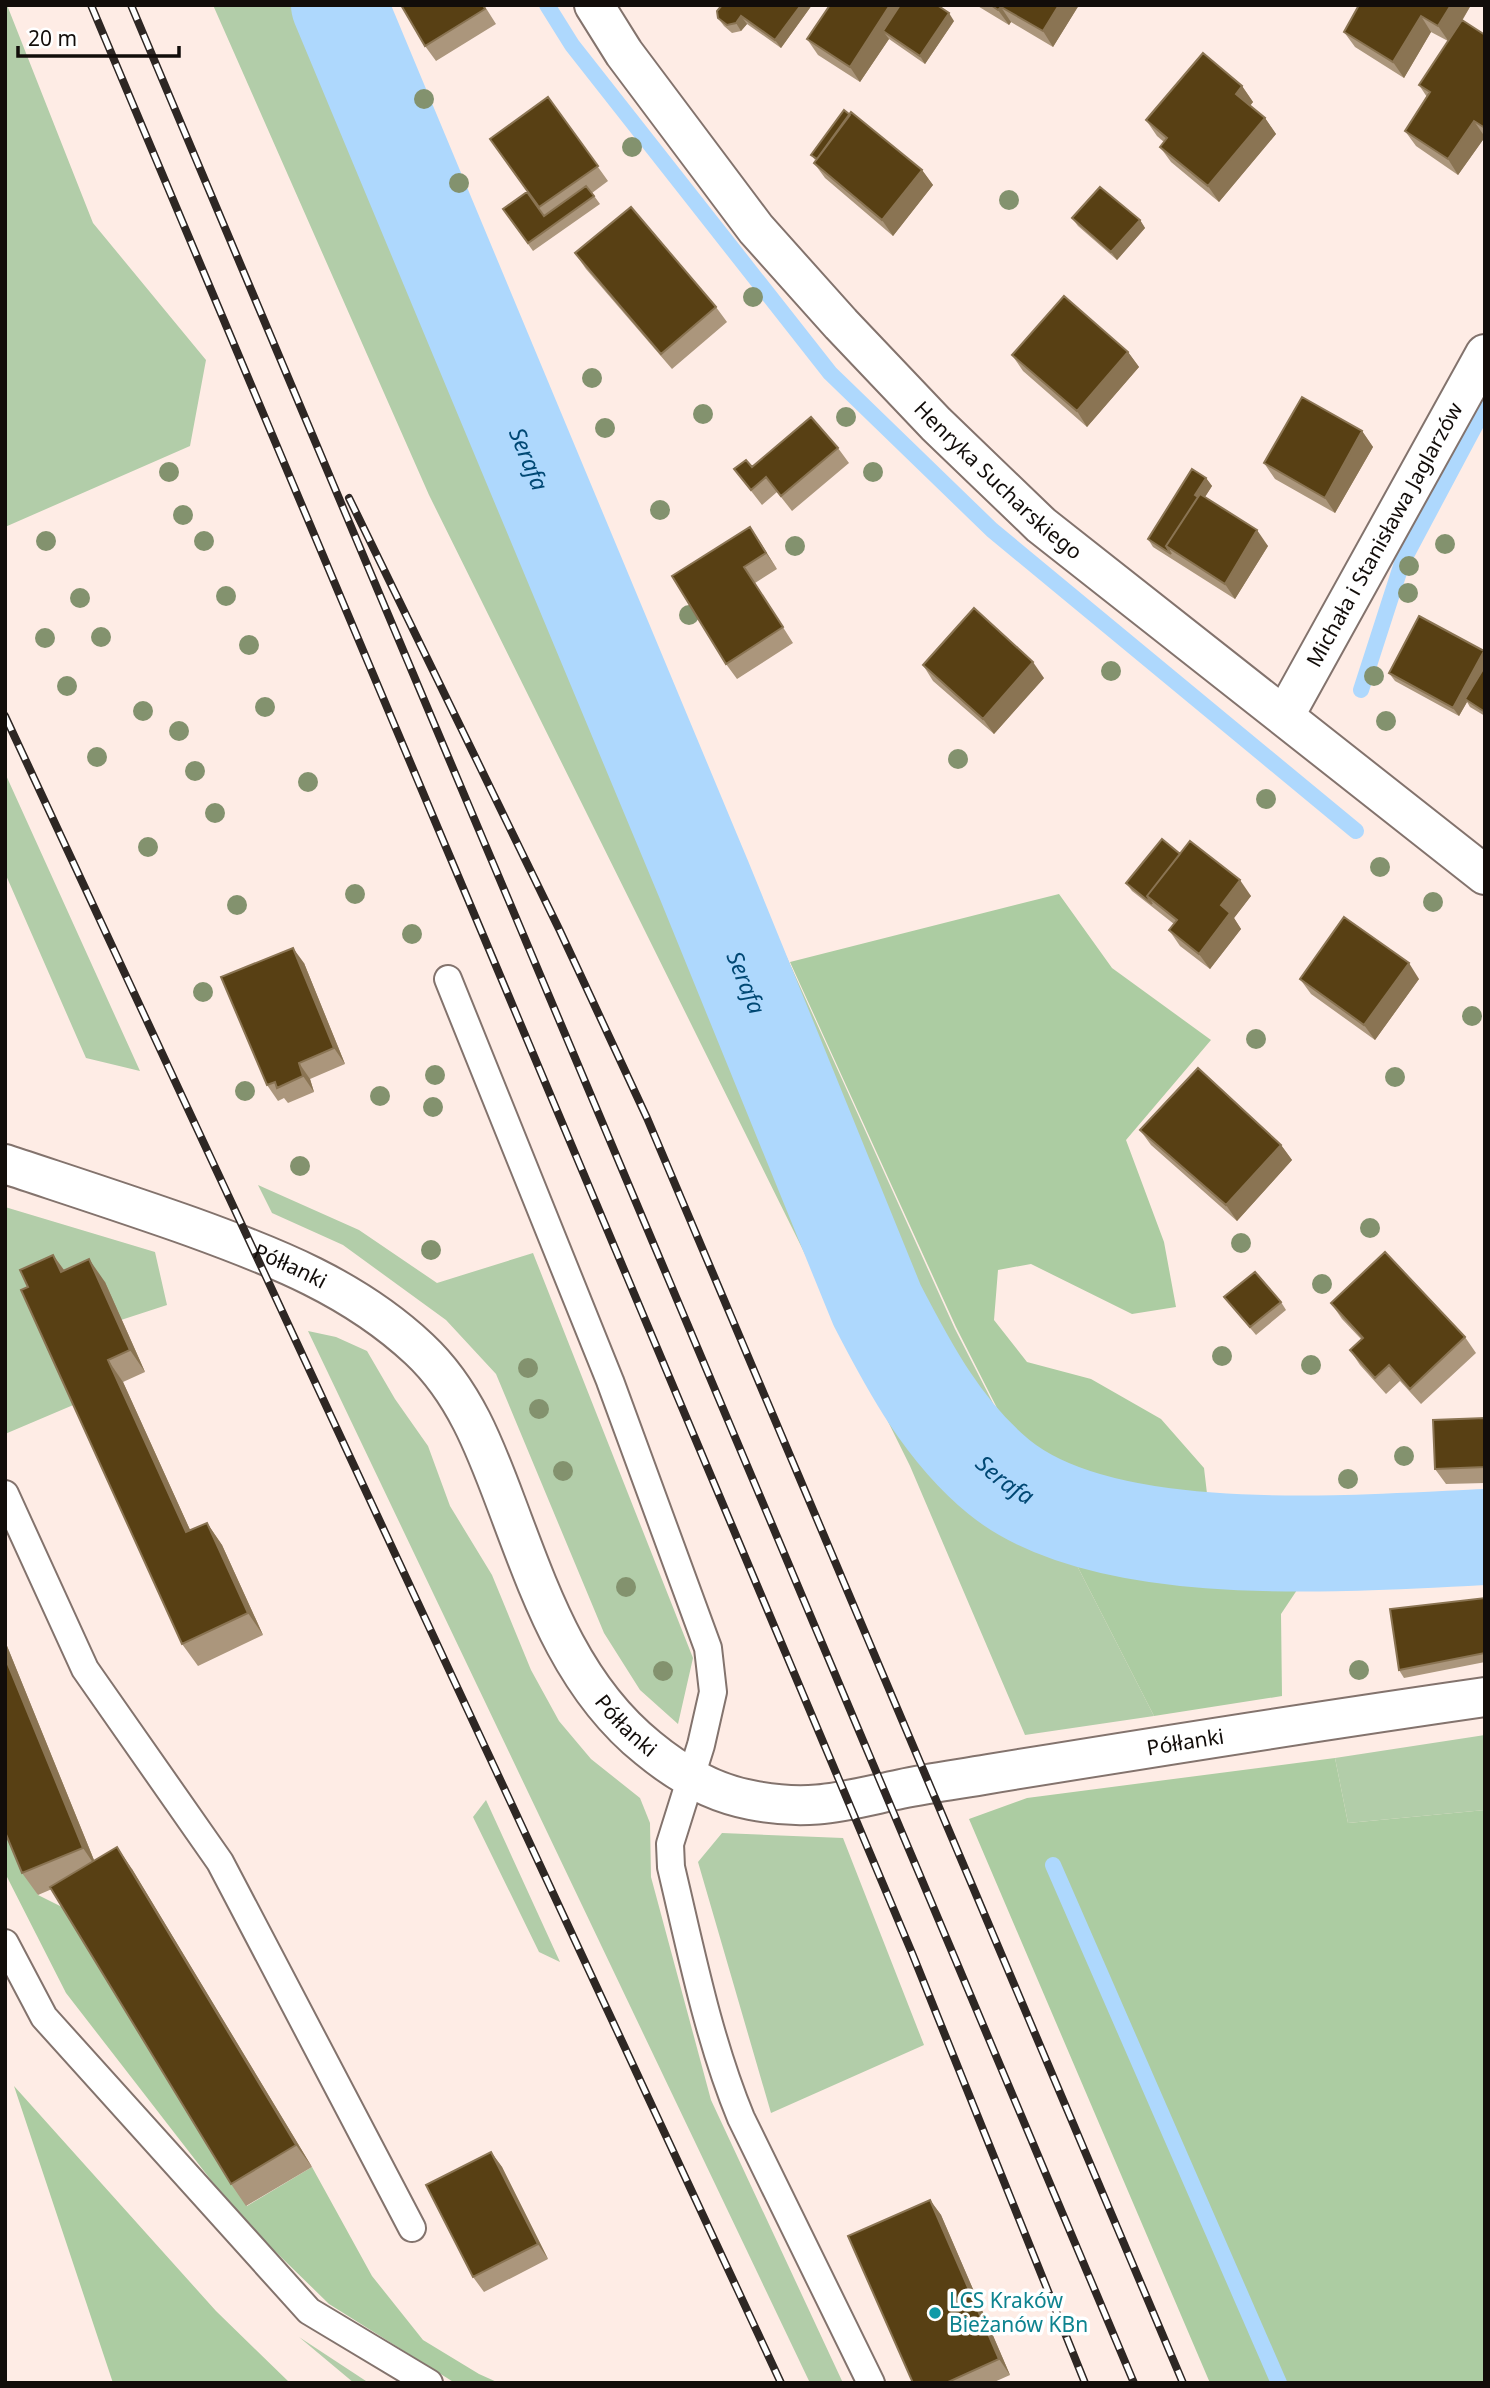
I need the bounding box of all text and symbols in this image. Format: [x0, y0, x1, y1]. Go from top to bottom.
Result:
scale bar [18, 14, 178, 58]
text: 20 m [28, 24, 77, 52]
street label: Henryka Sucharskiego [908, 395, 1088, 565]
street label: Michała i Stanisława Jaglarzów [1299, 397, 1469, 672]
water label: Serafa [502, 422, 557, 495]
water label: Serafa [720, 946, 774, 1019]
street label: Półłanki [250, 1237, 332, 1295]
water label: Serafa [969, 1447, 1040, 1512]
street label: Półłanki [589, 1688, 663, 1763]
street label: Półłanki [1145, 1722, 1226, 1761]
place label: LCS Kraków Bieżanów KBn [949, 2286, 1088, 2338]
marker: LCS Kraków Bieżanów KBn [927, 2305, 943, 2321]

